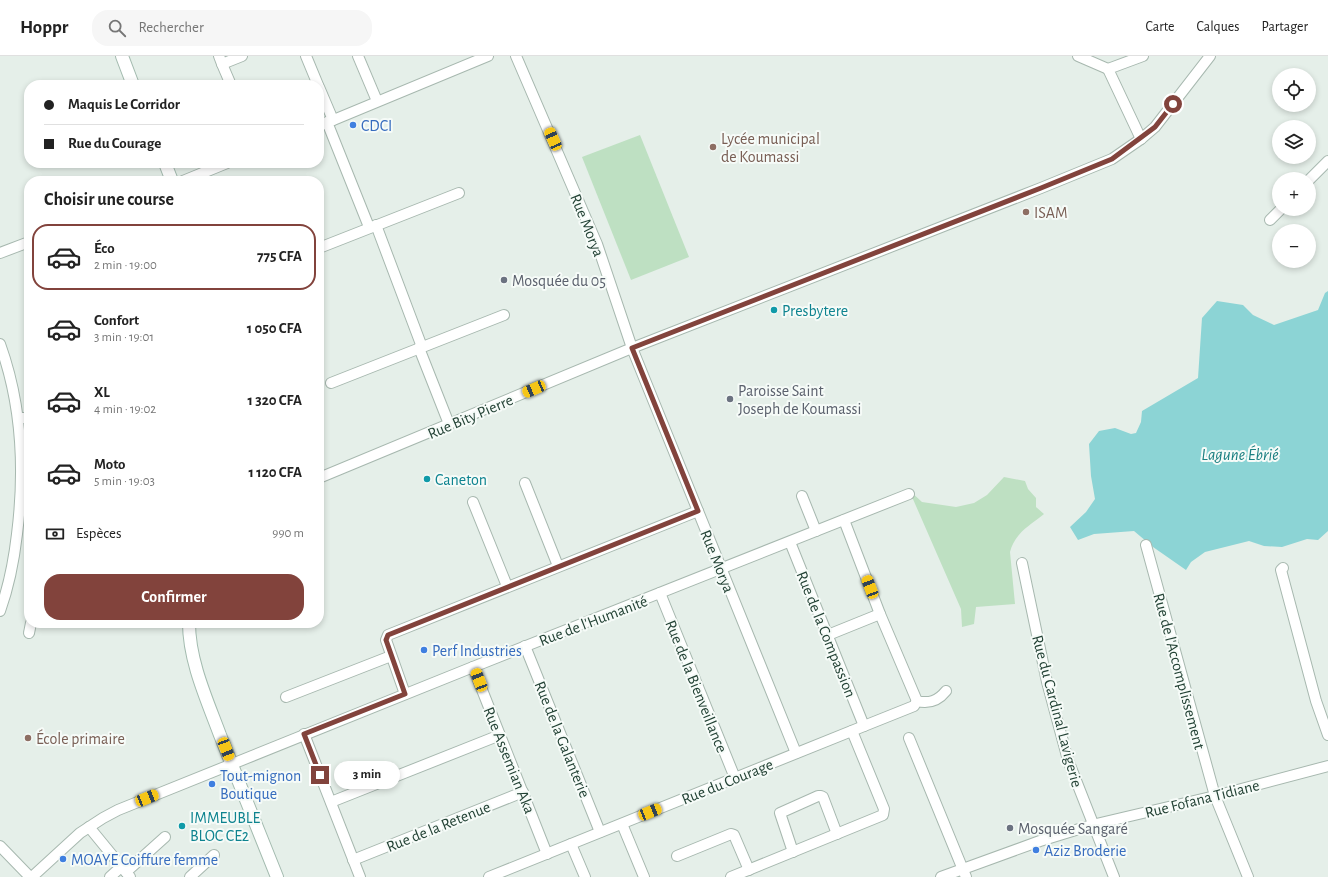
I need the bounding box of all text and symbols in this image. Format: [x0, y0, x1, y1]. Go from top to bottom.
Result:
search box [92, 10, 372, 46]
icon: search [106, 17, 128, 39]
text: Hoppr [20, 18, 68, 37]
text: Rechercher [138, 20, 204, 35]
text: Carte [1146, 20, 1174, 34]
text: Calques [1196, 20, 1240, 34]
text: Partager [1262, 20, 1308, 34]
map controls [1272, 68, 1316, 268]
button: locate [1272, 68, 1316, 112]
route start [1164, 95, 1182, 113]
text: Maquis Le Corridor [68, 97, 180, 112]
place label: CDCI [361, 118, 392, 134]
marker: CDCI [348, 120, 358, 130]
button: layers [1272, 120, 1316, 164]
car [543, 126, 563, 152]
place label: Lycée municipal de Koumassi [721, 131, 820, 165]
text: Rue du Courage [68, 136, 161, 151]
marker: Lycée municipal de Koumassi [708, 142, 718, 152]
button: + [1272, 172, 1316, 216]
text: Choisir une course [44, 191, 174, 209]
street label: Rue Morya [566, 192, 607, 259]
place label: ISAM [1034, 205, 1068, 221]
marker: ISAM [1021, 207, 1031, 217]
button: − [1272, 224, 1316, 268]
icon: car [46, 239, 82, 275]
text: Éco [94, 241, 115, 256]
text: 775 CFA [257, 249, 302, 264]
text: 2 min · 19:00 [94, 259, 157, 272]
place label: Mosquée du 05 [512, 273, 606, 289]
marker: Mosquée du 05 [499, 275, 509, 285]
place label: Presbytere [782, 303, 848, 320]
marker: Presbytere [769, 305, 779, 315]
icon: car [46, 311, 82, 347]
text: Confort [94, 313, 139, 328]
text: 1 050 CFA [247, 321, 302, 336]
text: 3 min · 19:01 [94, 331, 154, 344]
car [521, 379, 547, 399]
icon: car [46, 383, 82, 419]
place label: Paroisse Saint Joseph de Koumassi [738, 383, 861, 417]
text: XL [94, 385, 110, 400]
street label: Rue Bity Pierre [425, 392, 516, 443]
text: 1 320 CFA [248, 393, 302, 408]
marker: Paroisse Saint Joseph de Koumassi [725, 394, 735, 404]
text: 4 min · 19:02 [94, 403, 156, 416]
water label: Lagune Ébrié [1201, 445, 1279, 463]
icon: car [46, 455, 82, 491]
text: Moto [94, 457, 126, 472]
text: 1 120 CFA [249, 465, 302, 480]
place label: Caneton [435, 472, 487, 488]
marker: Caneton [422, 474, 432, 484]
text: 5 min · 19:03 [94, 475, 155, 488]
icon: cash [44, 523, 66, 545]
text: Espèces [76, 526, 122, 541]
text: 990 m [272, 527, 304, 540]
street label: Rue Morya [696, 528, 737, 595]
street label: Rue de la Compassion [793, 569, 859, 700]
button: Confirmer [44, 574, 304, 620]
car [860, 574, 880, 600]
street label: Rue de l'Accomplissement [1150, 591, 1208, 751]
street label: Rue de l'Humanité [537, 593, 650, 649]
street label: Rue de la Bienveillance [662, 618, 730, 755]
street label: Rue du Cardinal Lavigerie [1029, 633, 1085, 789]
place label: Perf Industries [432, 643, 522, 659]
marker: Perf Industries [419, 645, 429, 655]
car [469, 667, 489, 693]
street label: Rue de la Galanterie [531, 679, 593, 800]
street label: Rue Assemian Aka [480, 705, 538, 816]
place label: École primaire [36, 729, 125, 747]
marker: École primaire [23, 733, 33, 743]
car [216, 736, 236, 762]
street label: Rue du Courage [679, 756, 775, 808]
callout: 3 min [334, 761, 400, 789]
route end [311, 766, 329, 784]
place label: Tout-mignon Boutique [220, 768, 301, 802]
text: 3 min [353, 768, 381, 781]
street label: Rue Fofana Tidiane [1143, 777, 1261, 821]
marker: Tout-mignon Boutique [207, 779, 217, 789]
car [134, 788, 160, 808]
street label: Rue de la Retenue [384, 799, 493, 855]
car [637, 802, 663, 822]
place label: IMMEUBLE BLOC CE2 [190, 810, 261, 844]
marker: IMMEUBLE BLOC CE2 [177, 821, 187, 831]
place label: Mosquée Sangaré [1018, 821, 1128, 837]
marker: Mosquée Sangaré [1005, 823, 1015, 833]
place label: Aziz Broderie [1044, 843, 1126, 859]
marker: Aziz Broderie [1031, 845, 1041, 855]
place label: MOAYE Coiffure femme [71, 852, 218, 868]
marker: MOAYE Coiffure femme [58, 854, 68, 864]

